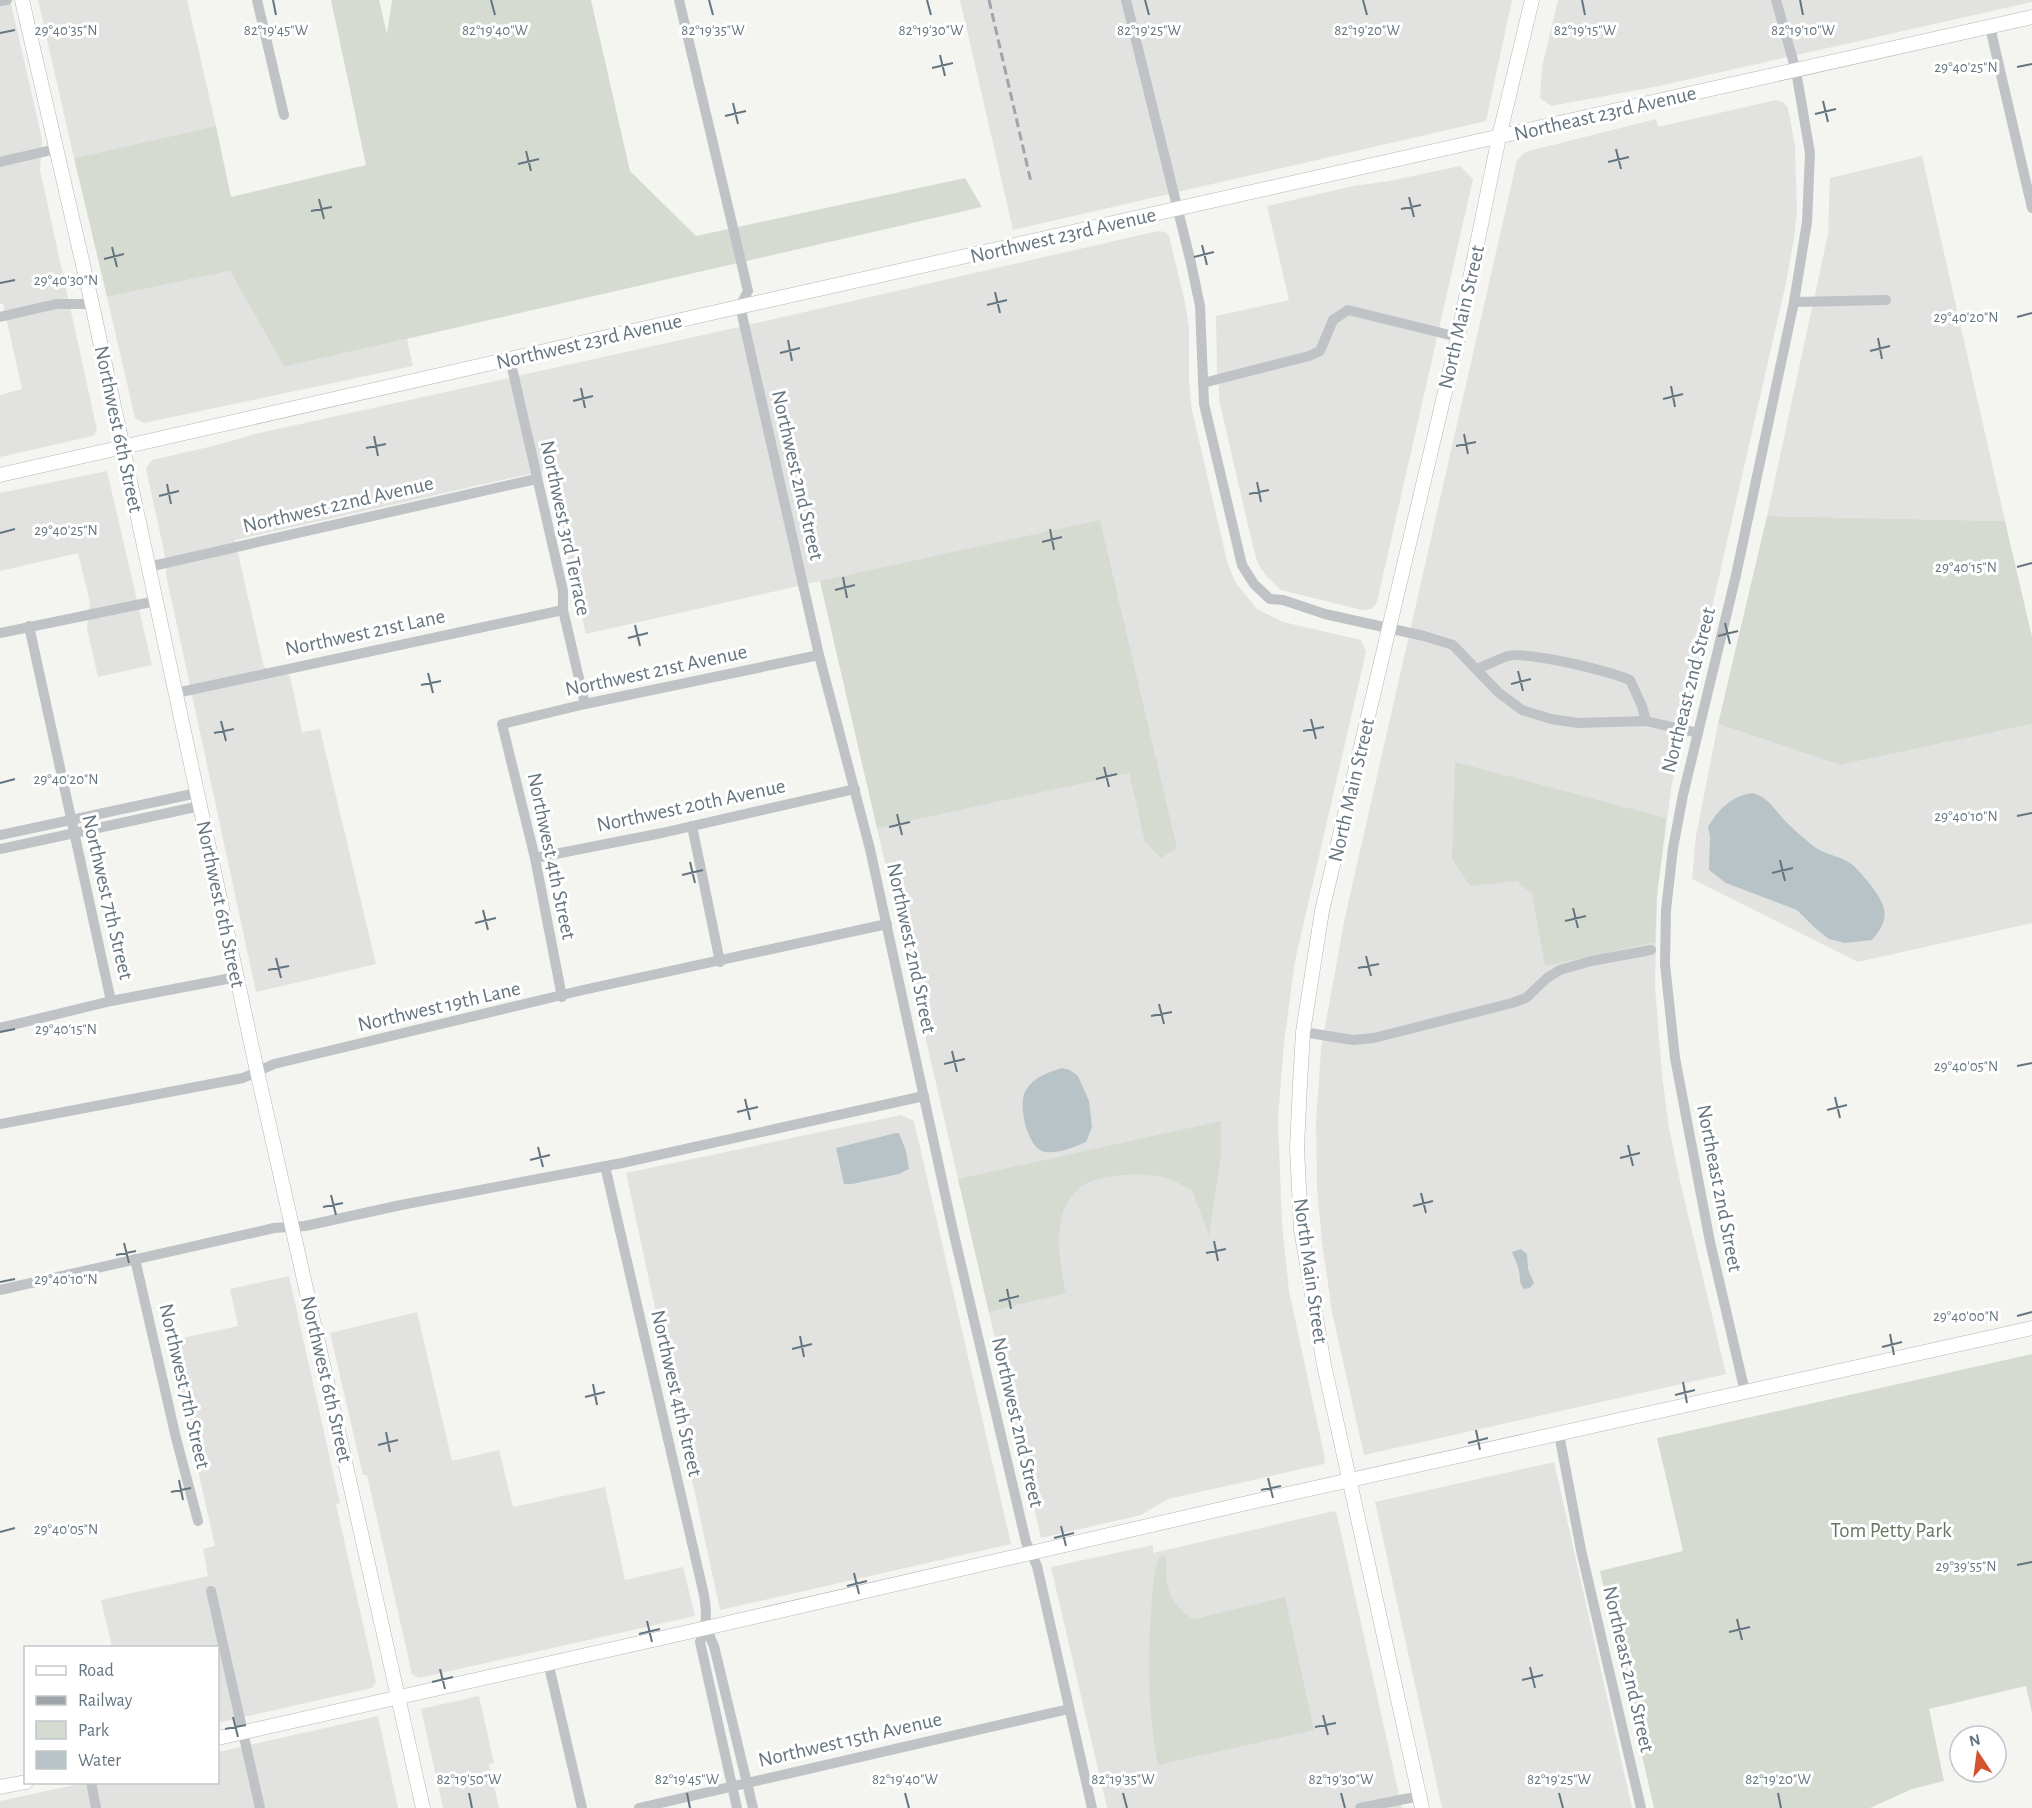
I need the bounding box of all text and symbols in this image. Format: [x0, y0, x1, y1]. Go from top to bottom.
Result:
text: 29°40'35"N [35, 23, 97, 38]
text: 82°19'45"W [244, 23, 309, 38]
text: 82°19'40"W [462, 23, 529, 38]
text: 82°19'35"W [681, 23, 745, 38]
text: 82°19'30"W [899, 23, 964, 38]
text: 82°19'25"W [1117, 23, 1182, 38]
text: 82°19'20"W [1334, 23, 1400, 38]
text: 82°19'15"W [1554, 23, 1617, 38]
text: 82°19'10"W [1771, 23, 1836, 38]
text: 29°40'25"N [1934, 60, 1998, 75]
street label: Northeast 23rd Avenue [1512, 82, 1698, 145]
street label: Northwest 23rd Avenue [968, 204, 1158, 267]
street label: North Main Street [1435, 243, 1488, 391]
text: 29°40'30"N [34, 273, 98, 288]
street label: Northwest 23rd Avenue [494, 310, 684, 373]
text: 29°40'20"N [1933, 310, 1999, 325]
street label: Northwest 6th Street [91, 344, 147, 515]
street label: Northwest 2nd Street [768, 388, 827, 562]
street label: Northwest 3rd Terrace [537, 439, 594, 618]
street label: Northwest 22nd Avenue [241, 472, 435, 537]
text: 29°40'25"N [34, 523, 98, 538]
text: 29°40'15"N [1935, 560, 1997, 575]
street label: Northwest 21st Lane [283, 605, 447, 660]
street label: Northeast 2nd Street [1658, 605, 1719, 775]
street label: Northwest 21st Avenue [563, 641, 749, 700]
street label: North Main Street [1325, 716, 1378, 864]
street label: Northwest 4th Street [524, 771, 580, 942]
text: 29°40'20"N [33, 772, 99, 787]
street label: Northwest 20th Avenue [595, 775, 787, 836]
text: 29°40'10"N [1934, 809, 1998, 824]
street label: Northwest 7th Street [78, 813, 137, 982]
street label: Northwest 6th Street [193, 819, 249, 990]
street label: Northwest 2nd Street [883, 861, 940, 1036]
street label: Northwest 19th Lane [356, 978, 523, 1035]
text: 29°40'15"N [35, 1022, 97, 1037]
text: 29°40'05"N [1934, 1059, 1998, 1074]
street label: Northeast 2nd Street [1693, 1103, 1746, 1274]
street label: North Main Street [1290, 1197, 1331, 1345]
text: 29°40'10"N [34, 1272, 98, 1287]
street label: Northwest 6th Street [297, 1294, 356, 1465]
street label: Northwest 7th Street [155, 1302, 214, 1471]
street label: Northwest 4th Street [647, 1308, 706, 1479]
text: 29°40'00"N [1933, 1309, 1999, 1324]
street label: Northwest 2nd Street [988, 1335, 1047, 1509]
park label: Tom Petty Park [1830, 1520, 1952, 1541]
text: 29°40'05"N [34, 1522, 98, 1537]
text: 29°39'55"N [1936, 1559, 1996, 1574]
street label: Northeast 2nd Street [1599, 1584, 1658, 1755]
legend [24, 1646, 219, 1784]
text: Road [78, 1662, 114, 1680]
text: Railway [78, 1692, 133, 1710]
street label: Northwest 15th Avenue [756, 1708, 944, 1771]
text: Park [78, 1722, 110, 1740]
north arrow [1948, 1724, 2008, 1784]
text: N [1968, 1731, 1982, 1749]
text: Water [78, 1752, 121, 1770]
text: 82°19'50"W [436, 1772, 502, 1787]
text: 82°19'45"W [655, 1772, 720, 1787]
text: 82°19'40"W [872, 1772, 939, 1787]
text: 82°19'35"W [1091, 1772, 1155, 1787]
text: 82°19'30"W [1309, 1772, 1374, 1787]
text: 82°19'25"W [1527, 1772, 1592, 1787]
text: 82°19'20"W [1745, 1772, 1811, 1787]

